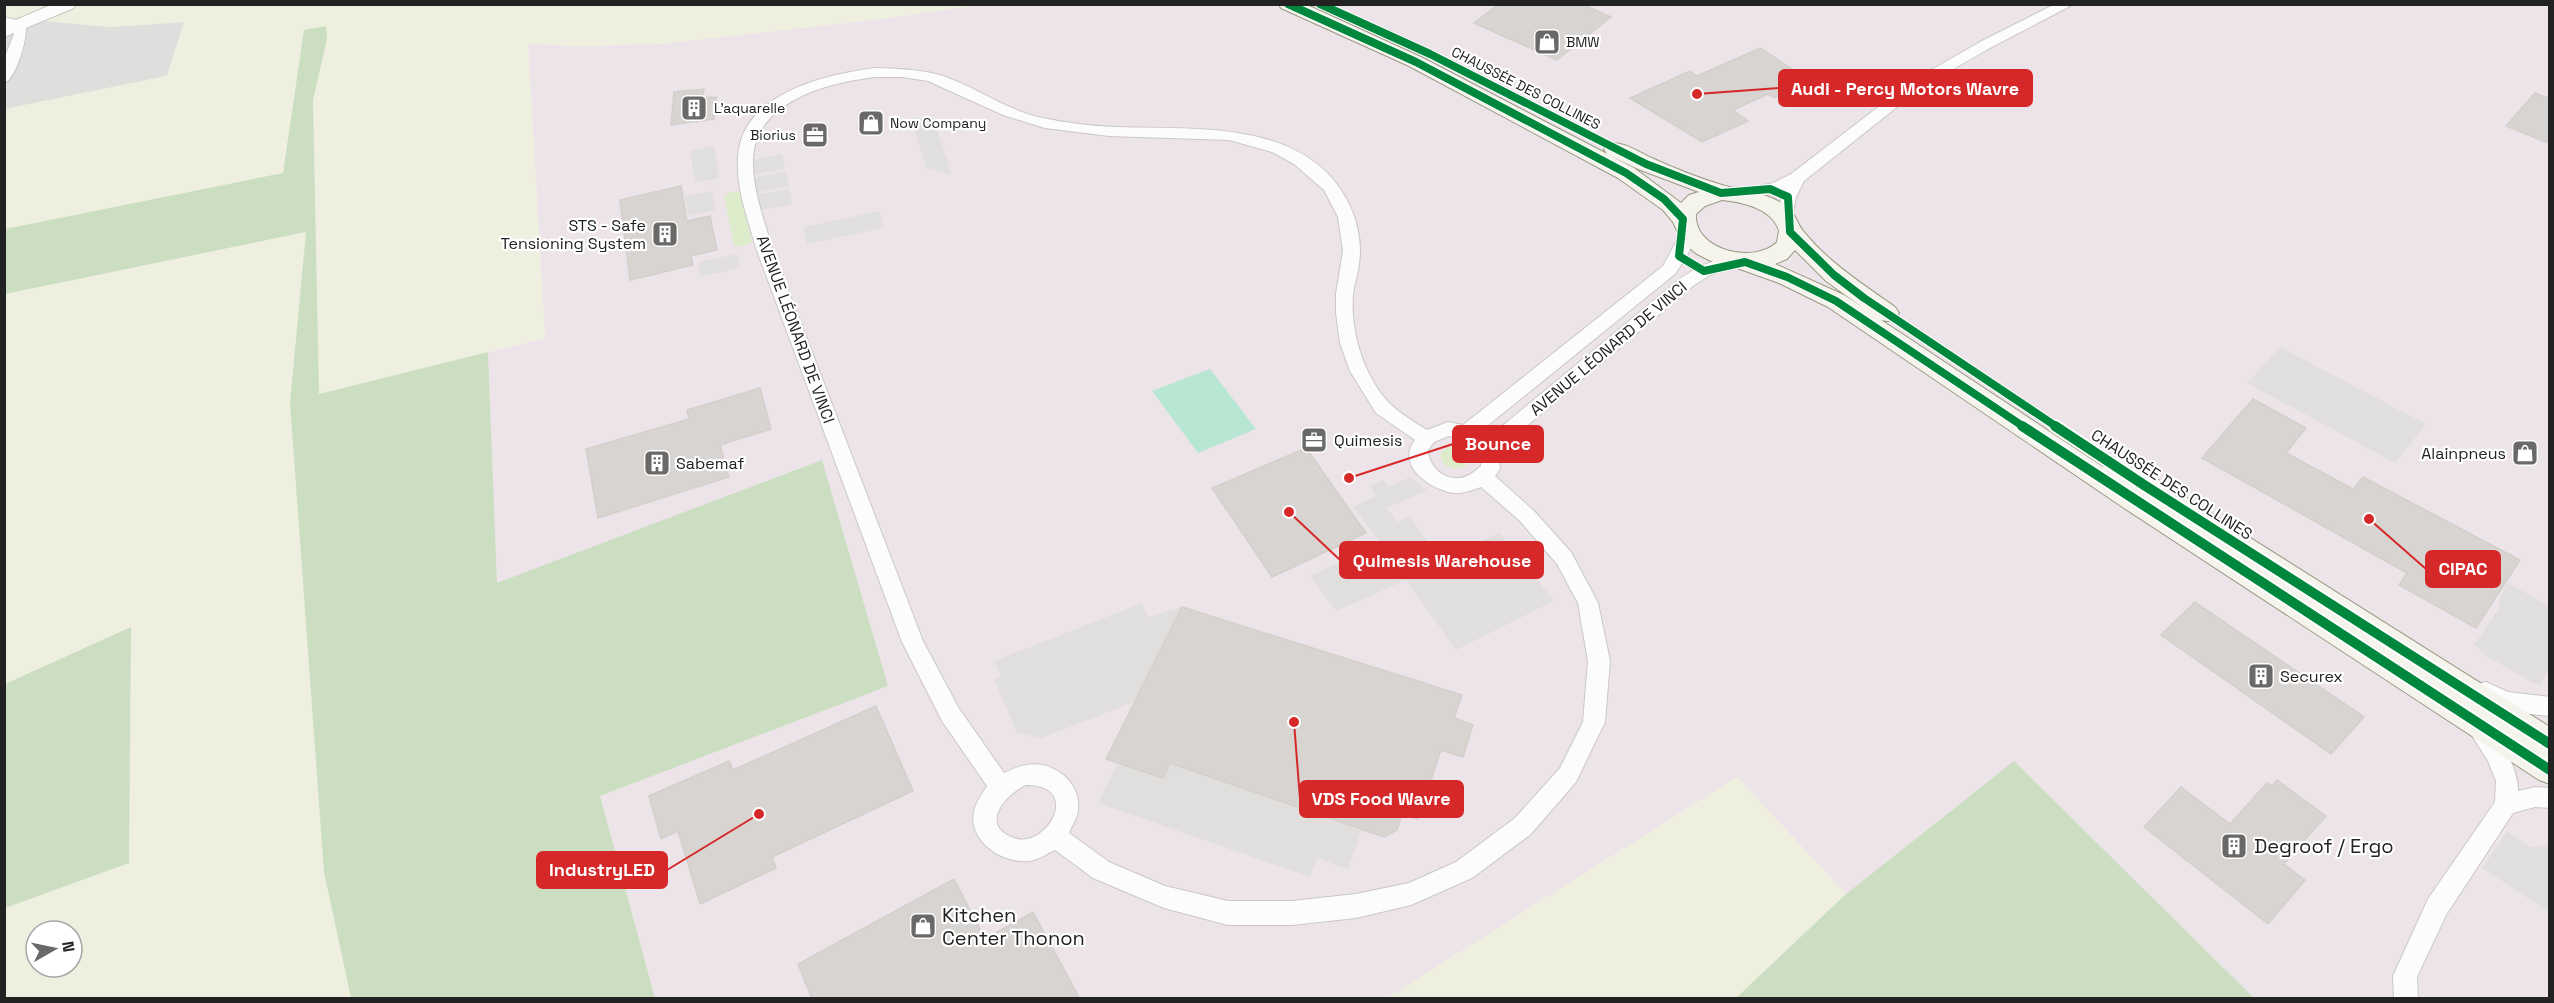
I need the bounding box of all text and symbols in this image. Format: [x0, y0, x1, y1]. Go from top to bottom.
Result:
shop icon: BMW [1532, 27, 1562, 57]
place label: BMW [1566, 33, 1600, 51]
street label: CHAUSSÉE DES COLLINES [1448, 43, 1604, 133]
callout: Audi - Percy Motors Wavre [1779, 70, 2032, 106]
text: Audi - Percy Motors Wavre [1791, 77, 2019, 100]
building icon: L'aquarelle [679, 93, 709, 123]
place label: L'aquarelle [714, 99, 785, 117]
shop icon: Now Company [856, 108, 886, 138]
place label: Now Company [890, 114, 986, 132]
office icon: Biorius [800, 120, 830, 150]
place label: Biorius [750, 126, 796, 144]
place label: STS - Safe Tensioning System [501, 215, 646, 254]
building icon: STS - Safe Tensioning System [650, 219, 680, 249]
street label: AVENUE LÉONARD DE VINCI [752, 232, 839, 426]
street label: AVENUE LÉONARD DE VINCI [1525, 276, 1691, 420]
street label: CHAUSSÉE DES COLLINES [2087, 424, 2257, 545]
office icon: Quimesis [1299, 425, 1329, 455]
callout: Bounce [1453, 426, 1543, 462]
place label: Quimesis [1334, 430, 1402, 451]
text: Bounce [1465, 432, 1531, 455]
shop icon: Alainpneus [2510, 438, 2540, 468]
place label: Alainpneus [2421, 443, 2506, 464]
building icon: Sabemaf [642, 448, 672, 478]
place label: Sabemaf [676, 453, 744, 474]
callout: Quimesis Warehouse [1340, 542, 1543, 578]
text: Quimesis Warehouse [1353, 549, 1531, 572]
callout: CIPAC [2426, 551, 2500, 587]
text: CIPAC [2438, 557, 2488, 580]
building icon: Securex [2246, 661, 2276, 691]
place label: Securex [2280, 666, 2343, 687]
callout: VDS Food Wavre [1300, 781, 1463, 817]
text: VDS Food Wavre [1311, 787, 1451, 810]
building icon: Degroof / Ergo [2219, 831, 2249, 861]
place label: Degroof / Ergo [2254, 833, 2394, 859]
callout: IndustryLED [537, 852, 667, 888]
text: IndustryLED [549, 858, 655, 881]
place label: Kitchen Center Thonon [942, 902, 1085, 951]
shop icon: Kitchen Center Thonon [908, 911, 938, 941]
north arrow [24, 919, 84, 979]
text: N [57, 940, 80, 954]

